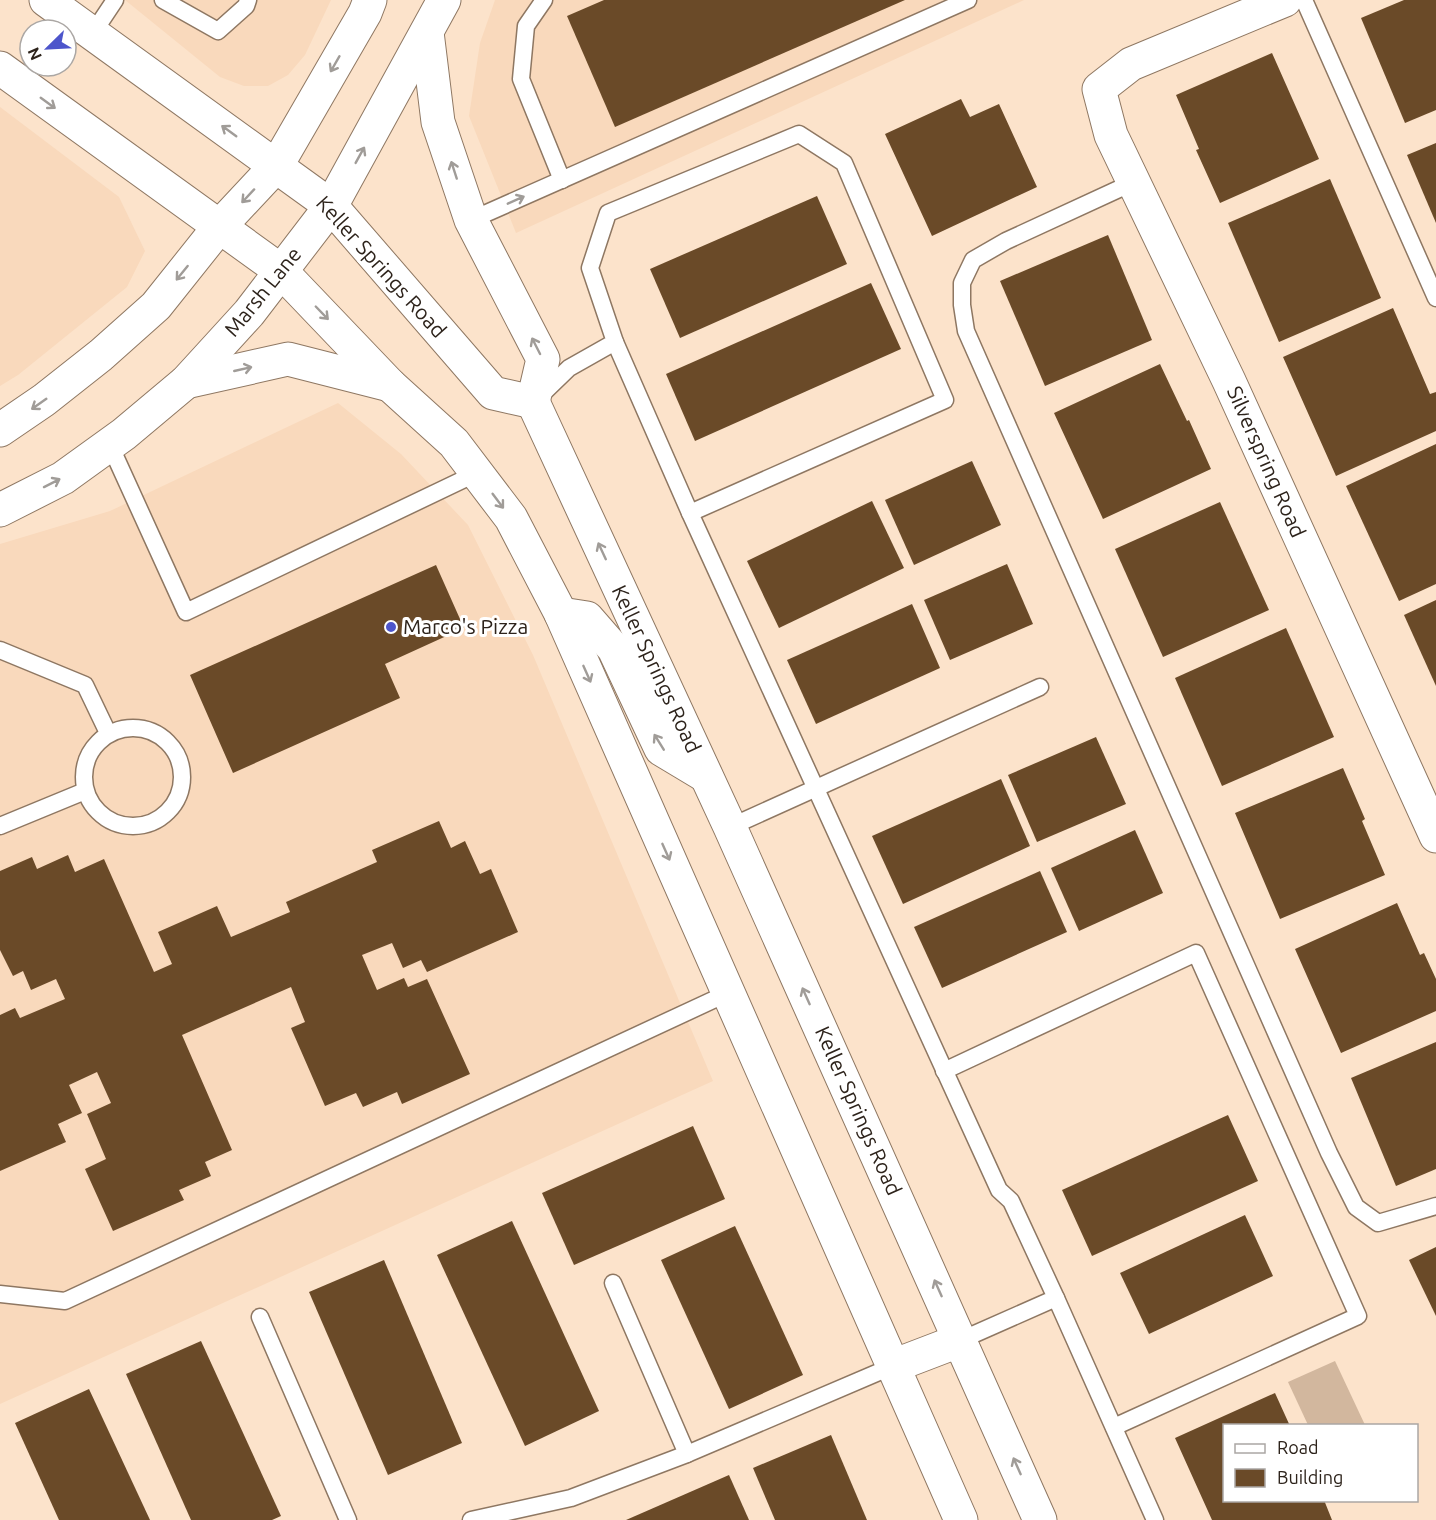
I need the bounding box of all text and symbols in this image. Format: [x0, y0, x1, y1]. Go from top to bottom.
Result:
north arrow [18, 18, 78, 78]
text: N [24, 45, 45, 63]
one-way arrow [329, 55, 341, 72]
one-way arrow [40, 97, 56, 110]
one-way arrow [221, 124, 237, 137]
one-way arrow [354, 147, 366, 164]
one-way arrow [448, 161, 459, 180]
one-way arrow [241, 188, 255, 203]
street label: Keller Springs Road [312, 191, 452, 342]
one-way arrow [507, 193, 525, 205]
street label: Marsh Lane [219, 242, 306, 341]
one-way arrow [176, 265, 189, 281]
one-way arrow [314, 306, 329, 321]
one-way arrow [530, 338, 541, 356]
one-way arrow [234, 363, 253, 375]
street label: Silverspring Road [1223, 382, 1311, 541]
one-way arrow [31, 397, 47, 410]
one-way arrow [43, 477, 61, 489]
one-way arrow [491, 493, 504, 509]
one-way arrow [596, 542, 607, 561]
street label: Keller Springs Road [608, 581, 706, 756]
place label: Marco's Pizza [403, 614, 528, 638]
marker: Marco's Pizza [384, 620, 398, 634]
one-way arrow [582, 664, 593, 682]
one-way arrow [653, 734, 666, 751]
one-way arrow [660, 843, 672, 861]
one-way arrow [799, 987, 811, 1005]
street label: Keller Springs Road [811, 1022, 907, 1199]
one-way arrow [931, 1280, 943, 1298]
legend [1223, 1424, 1418, 1502]
text: Road [1277, 1437, 1319, 1457]
one-way arrow [1011, 1458, 1022, 1476]
text: Building [1277, 1467, 1343, 1487]

